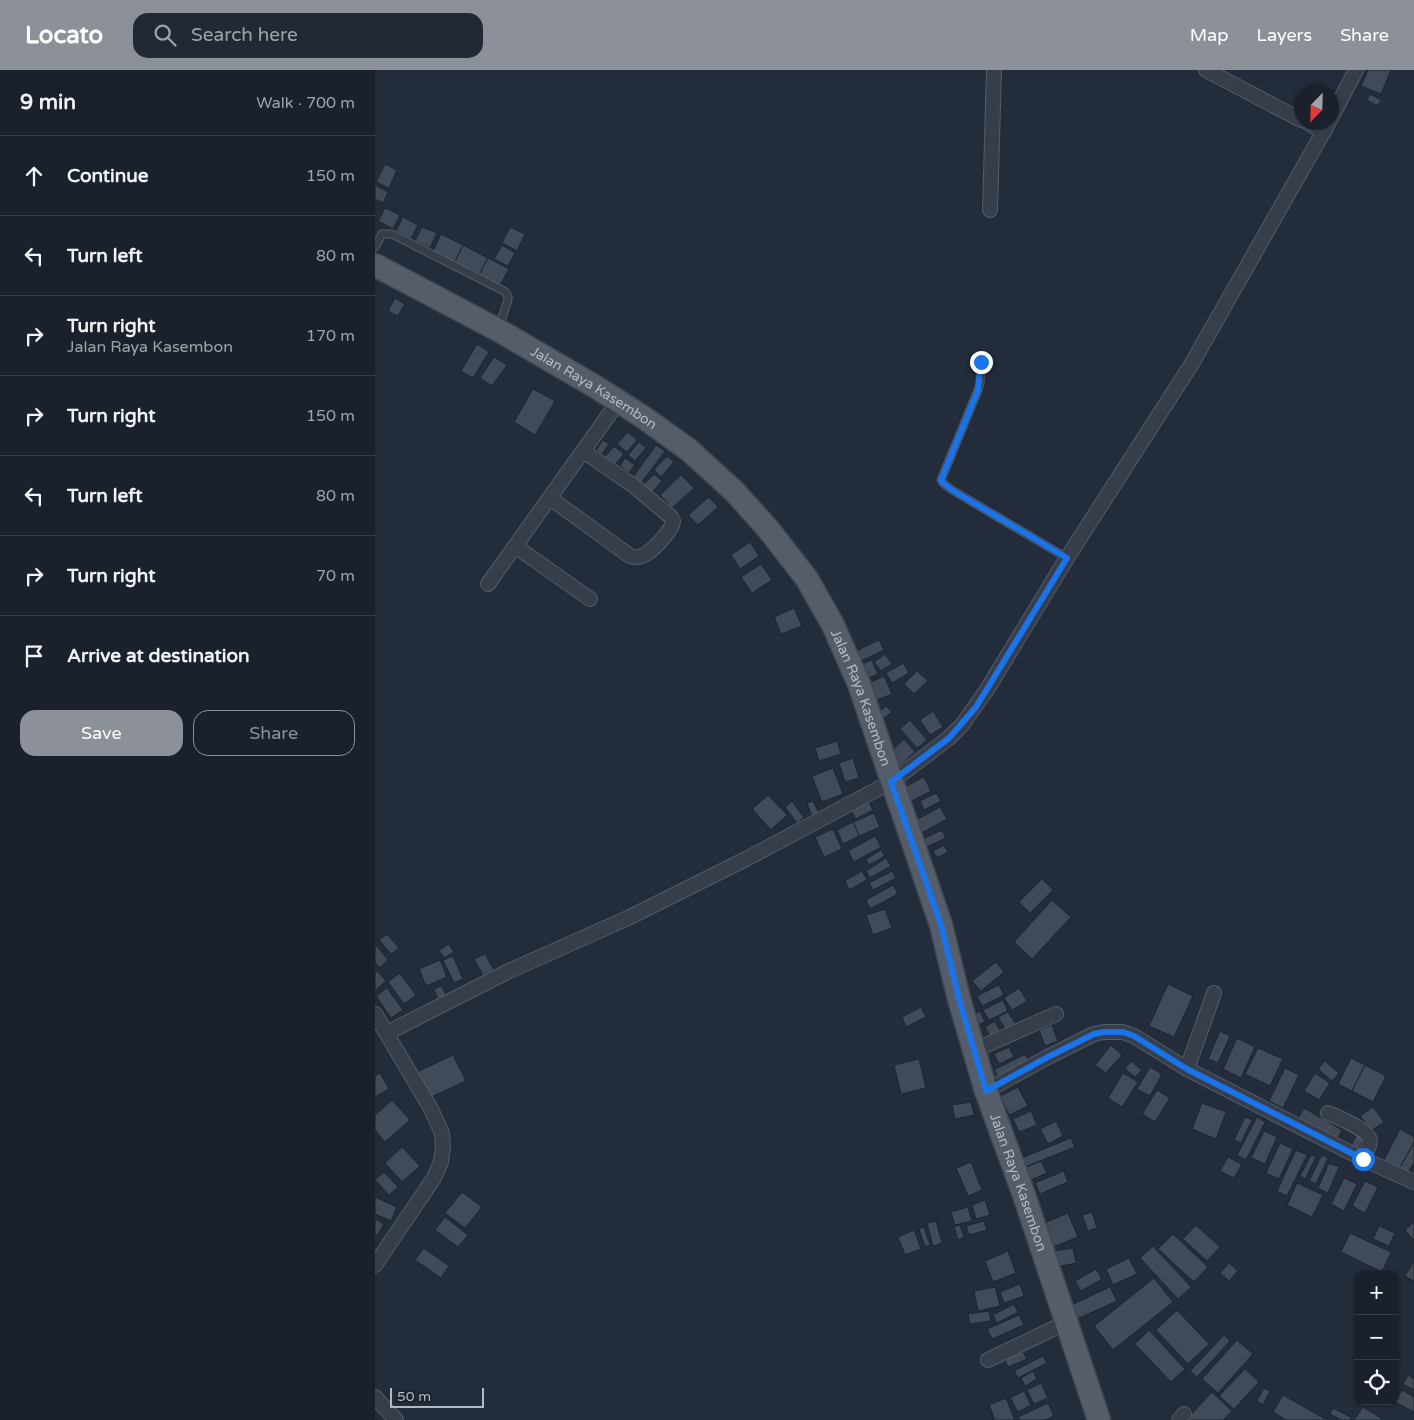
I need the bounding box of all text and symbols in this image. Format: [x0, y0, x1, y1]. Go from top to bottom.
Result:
search box [133, 13, 483, 58]
text: Locato [25, 21, 103, 50]
icon: search [151, 21, 179, 49]
text: Search here [191, 24, 298, 46]
text: Map [1190, 24, 1229, 46]
text: Layers [1257, 24, 1312, 46]
text: Share [1340, 24, 1389, 46]
north arrow [1294, 85, 1339, 130]
text: 9 min [20, 90, 76, 115]
text: Walk · 700 m [256, 93, 355, 113]
icon: ahead [20, 162, 48, 190]
text: Continue [67, 165, 149, 187]
text: 150 m [306, 166, 355, 186]
icon: left [20, 242, 48, 270]
text: Turn left [67, 245, 143, 267]
text: 80 m [316, 246, 355, 266]
text: Turn right [67, 315, 155, 337]
icon: right [20, 322, 48, 350]
text: 170 m [306, 326, 355, 346]
text: Jalan Raya Kasembon [67, 337, 233, 357]
street label: Jalan Raya Kasembon [528, 342, 660, 433]
route end [970, 351, 993, 374]
icon: right [20, 402, 48, 430]
text: Turn right [67, 405, 155, 427]
text: 150 m [306, 406, 355, 426]
icon: left [20, 482, 48, 510]
text: Turn left [67, 485, 143, 507]
text: 80 m [316, 486, 355, 506]
icon: right [20, 562, 48, 590]
text: Turn right [67, 565, 155, 587]
text: 70 m [316, 566, 355, 586]
street label: Jalan Raya Kasembon [827, 626, 895, 768]
icon: arrive [20, 642, 48, 670]
text: Arrive at destination [67, 645, 250, 667]
button: Save [20, 710, 183, 756]
button: Share [193, 710, 355, 756]
street label: Jalan Raya Kasembon [986, 1111, 1051, 1254]
route start [1352, 1148, 1375, 1171]
map controls [1354, 1270, 1399, 1405]
button: + [1354, 1270, 1399, 1315]
button: − [1354, 1315, 1399, 1360]
button: locate [1354, 1360, 1399, 1405]
scale bar [390, 1385, 484, 1408]
text: 50 m [397, 1388, 431, 1405]

